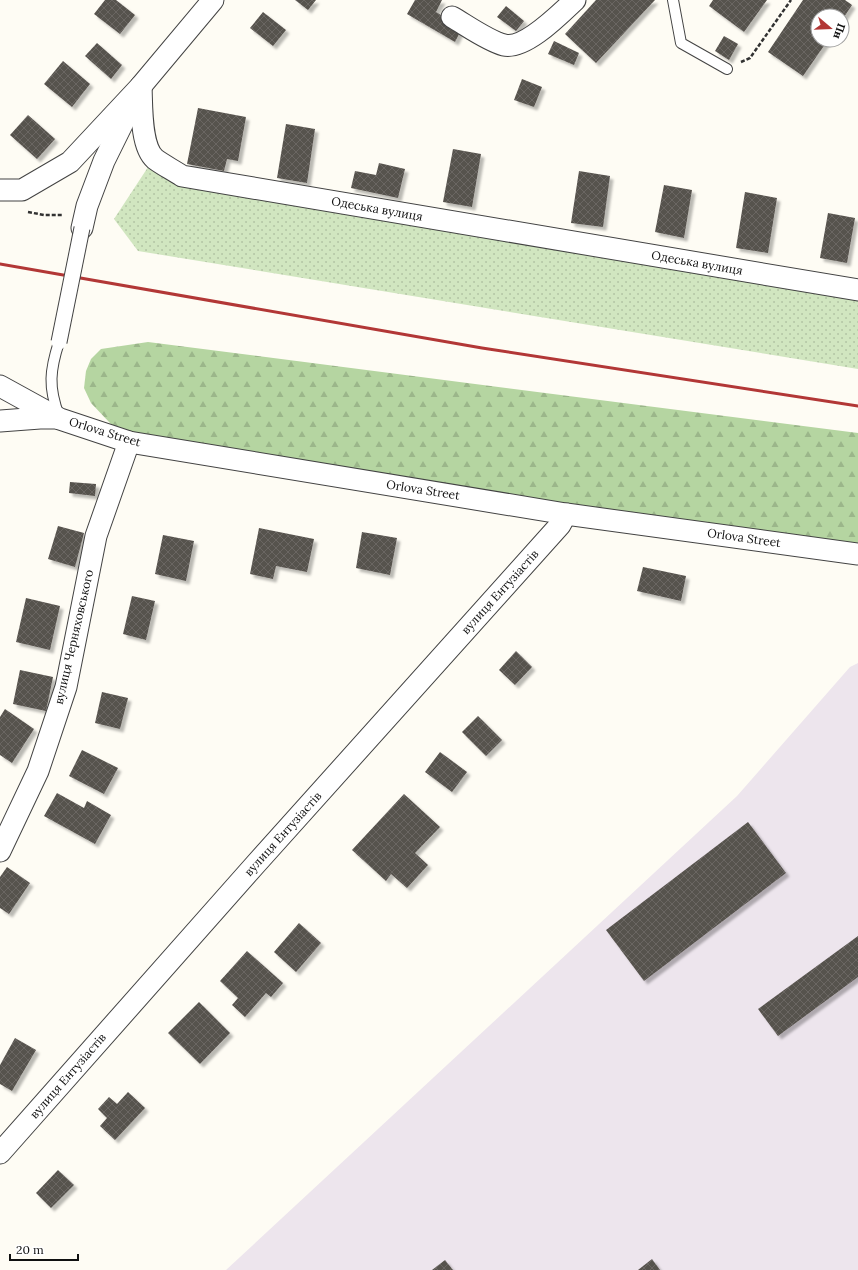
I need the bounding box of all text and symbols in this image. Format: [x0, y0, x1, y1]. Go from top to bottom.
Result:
north arrow [810, 8, 850, 48]
text: Пн [830, 21, 849, 41]
street label: Одеська вулиця [330, 193, 424, 224]
street label: Одеська вулиця [650, 247, 744, 278]
street label: Orlova Street [67, 413, 143, 450]
street label: Orlova Street [385, 476, 461, 503]
street label: Orlova Street [706, 525, 782, 550]
street label: вулиця Ентузіастів [458, 546, 541, 637]
street label: вулиця Черняховського [51, 568, 96, 706]
street label: вулиця Ентузіастів [241, 788, 324, 879]
street label: вулиця Ентузіастів [26, 1030, 109, 1122]
scale bar [10, 1236, 78, 1262]
text: 20 m [16, 1242, 44, 1257]

